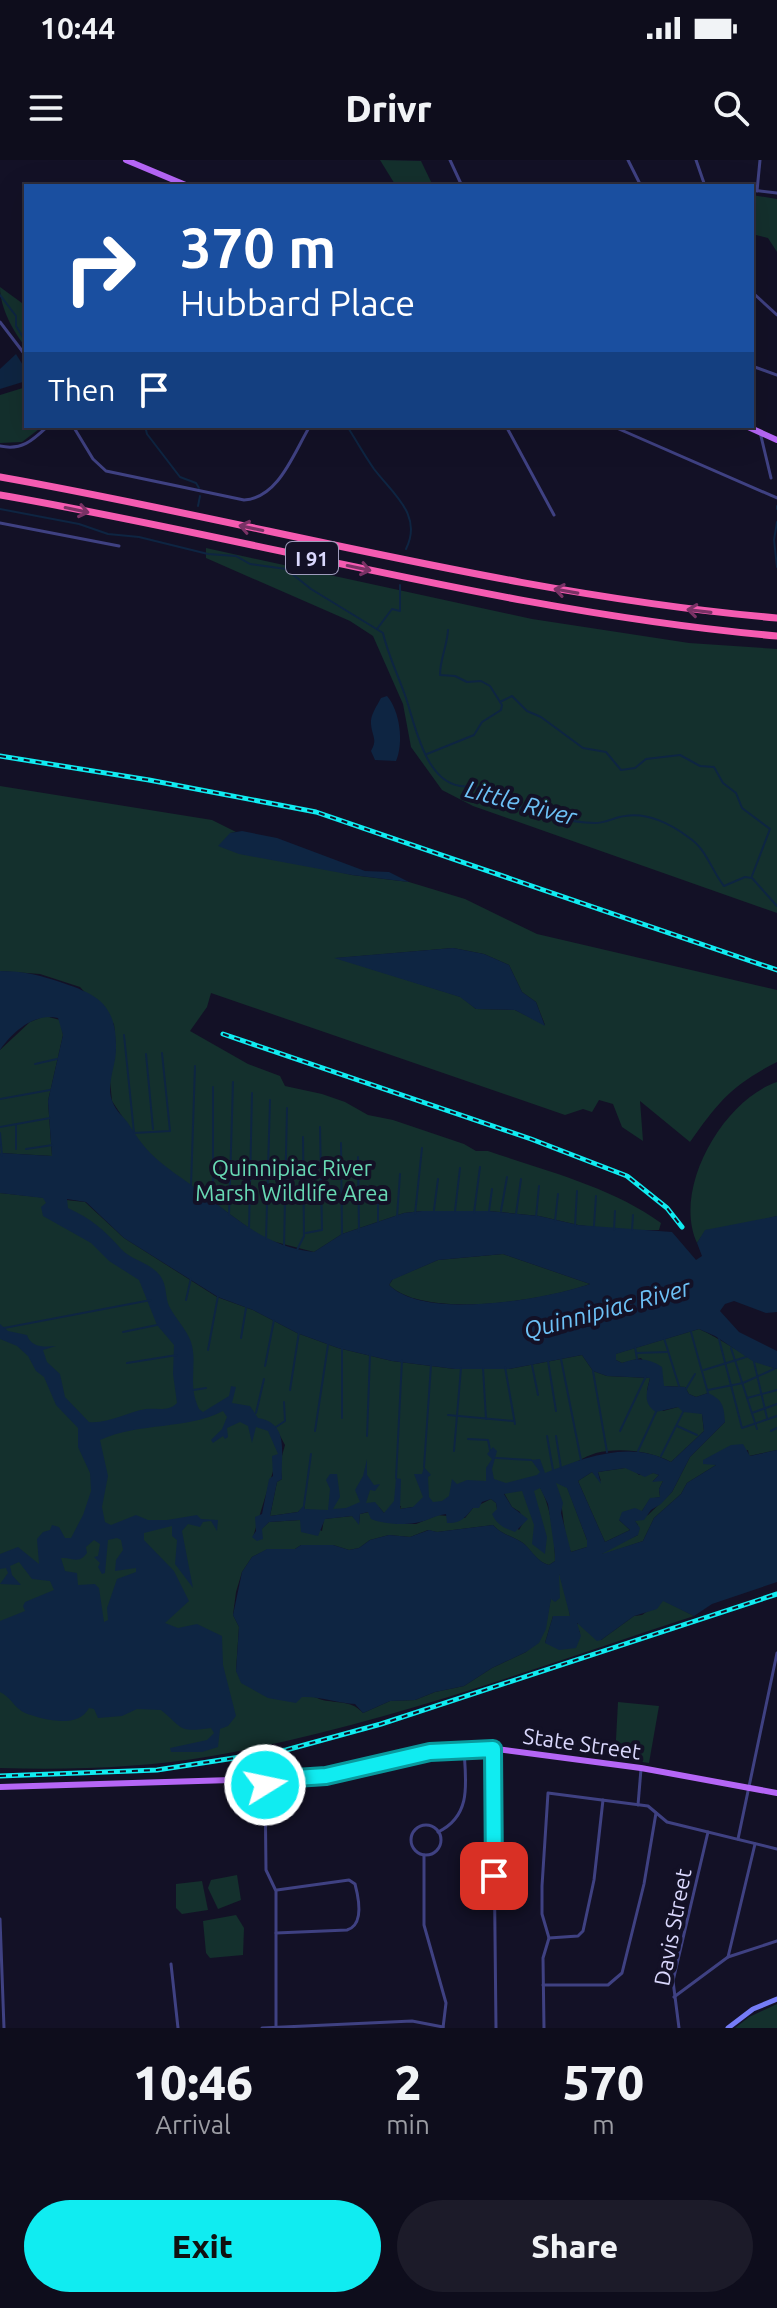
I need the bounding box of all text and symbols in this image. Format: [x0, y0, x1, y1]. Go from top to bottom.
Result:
text: 10:44 [40, 11, 115, 45]
icon: menu [24, 86, 68, 130]
icon: search [709, 86, 753, 130]
text: Drivr [345, 88, 432, 129]
icon: right [48, 216, 152, 320]
text: 370 m [180, 216, 336, 279]
text: Hubbard Place [180, 282, 415, 323]
icon: arrive [132, 368, 176, 412]
text: Then [48, 373, 116, 407]
one-way arrow [63, 503, 89, 518]
one-way arrow [239, 519, 265, 534]
road number: I 91 [286, 542, 338, 574]
one-way arrow [345, 561, 371, 576]
one-way arrow [554, 582, 579, 597]
one-way arrow [686, 603, 713, 618]
water label: Little River [462, 775, 580, 831]
park label: Quinnipiac River Marsh Wildlife Area [195, 1155, 389, 1205]
water label: Quinnipiac River [520, 1274, 695, 1345]
street label: State Street [522, 1722, 643, 1764]
position arrow [223, 1743, 307, 1827]
pin [460, 1842, 528, 1910]
icon: arrive [472, 1854, 516, 1898]
street label: Davis Street [648, 1866, 696, 1988]
text: 10:46 [133, 2055, 253, 2109]
text: 2 [394, 2055, 421, 2109]
text: 570 [563, 2055, 644, 2109]
text: Arrival [155, 2110, 231, 2139]
text: min [386, 2110, 430, 2139]
text: m [592, 2110, 615, 2139]
button: Exit [24, 2200, 381, 2292]
button: Share [397, 2200, 753, 2292]

